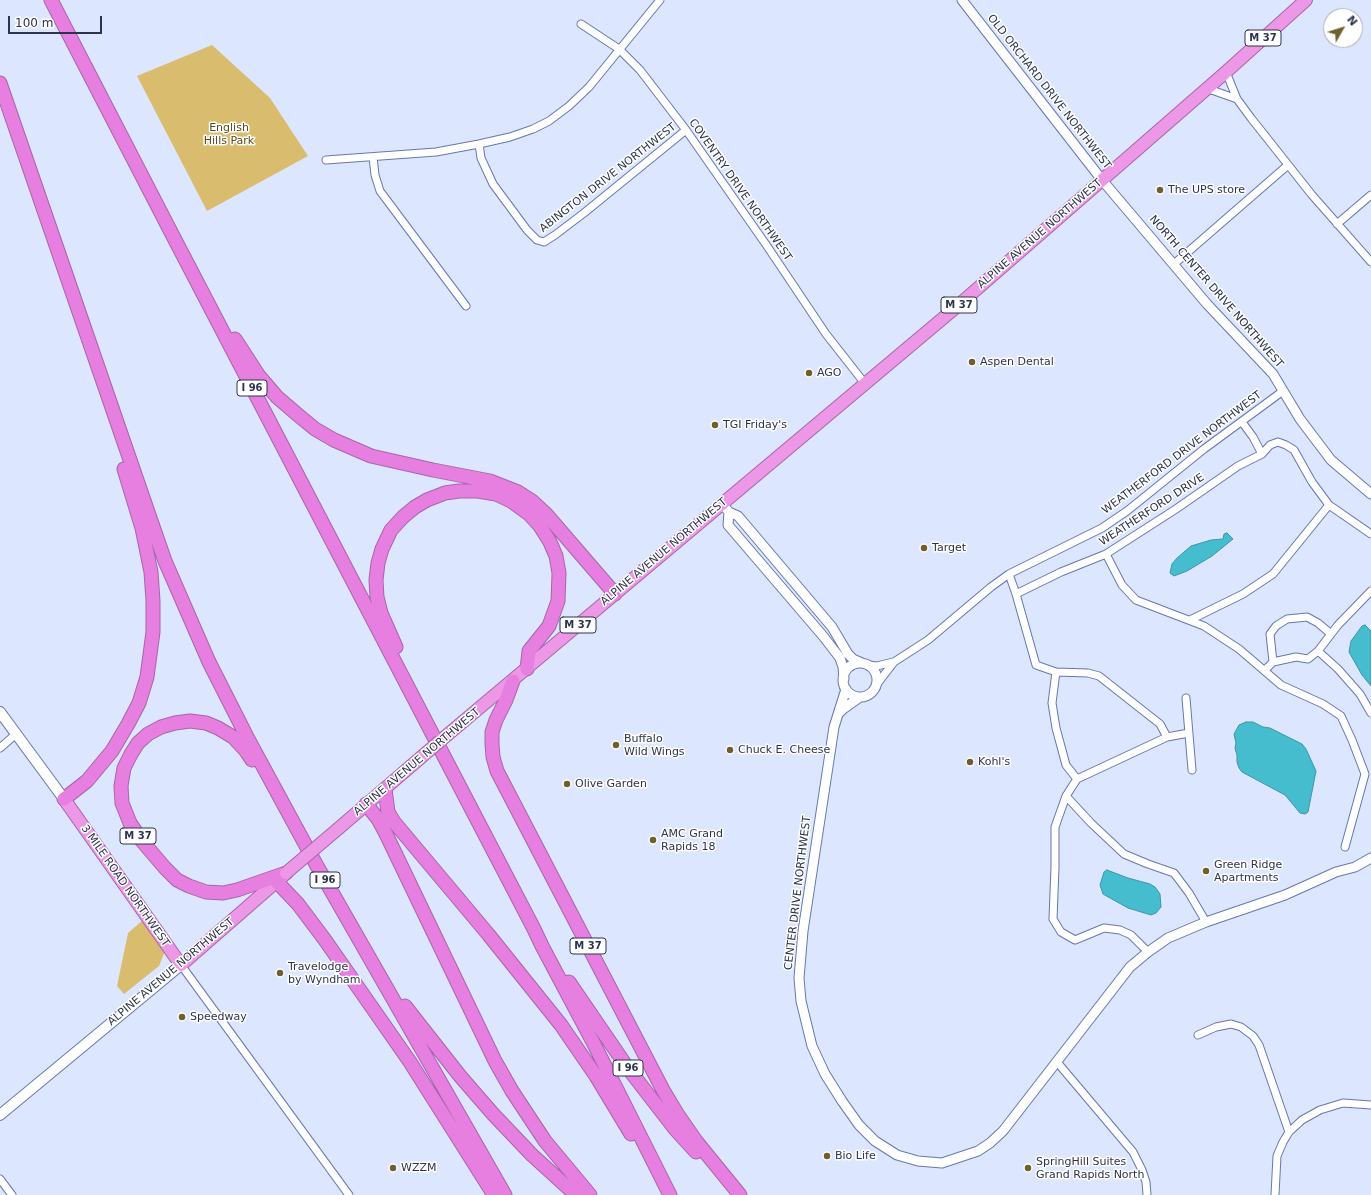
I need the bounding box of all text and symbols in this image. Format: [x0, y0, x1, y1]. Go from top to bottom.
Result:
scale bar [10, 8, 104, 34]
north arrow [1323, 8, 1363, 48]
street label: OLD ORCHARD DRIVE NORTHWEST [984, 12, 1114, 172]
text: N [1344, 13, 1360, 28]
text: 100 m [15, 16, 53, 30]
road number: M 37 [1245, 30, 1281, 46]
street label: COVENTRY DRIVE NORTHWEST [686, 116, 794, 264]
park label: English Hills Park [204, 121, 254, 147]
street label: ABINGTON DRIVE NORTHWEST [537, 121, 679, 235]
street label: ALPINE AVENUE NORTHWEST [975, 176, 1105, 292]
place label: The UPS store [1168, 183, 1245, 197]
marker: The UPS store [1155, 185, 1165, 195]
street label: NORTH CENTER DRIVE NORTHWEST [1146, 213, 1286, 371]
road number: M 37 [941, 297, 977, 313]
place label: Aspen Dental [980, 355, 1054, 369]
marker: Aspen Dental [967, 357, 977, 367]
place label: AGO [817, 366, 842, 380]
marker: AGO [804, 368, 814, 378]
road number: I 96 [237, 380, 267, 396]
street label: WEATHERFORD DRIVE NORTHWEST [1100, 389, 1264, 517]
place label: TGI Friday's [723, 418, 787, 432]
marker: TGI Friday's [710, 420, 720, 430]
street label: WEATHERFORD DRIVE [1097, 471, 1207, 549]
street label: ALPINE AVENUE NORTHWEST [598, 495, 730, 609]
place label: Target [932, 541, 966, 555]
marker: Target [919, 543, 929, 553]
road number: M 37 [560, 617, 596, 633]
street label: ALPINE AVENUE NORTHWEST [351, 705, 483, 819]
place label: Buffalo Wild Wings [624, 732, 685, 758]
marker: Buffalo Wild Wings [611, 740, 621, 750]
place label: Chuck E. Cheese [738, 743, 830, 757]
marker: Chuck E. Cheese [725, 745, 735, 755]
place label: Kohl's [978, 755, 1010, 769]
marker: Kohl's [965, 757, 975, 767]
place label: Olive Garden [575, 777, 647, 791]
marker: Olive Garden [562, 779, 572, 789]
street label: CENTER DRIVE NORTHWEST [782, 815, 814, 971]
street label: 3 MILE ROAD NORTHWEST [78, 823, 172, 949]
place label: AMC Grand Rapids 18 [661, 827, 723, 853]
road number: M 37 [120, 828, 156, 844]
marker: AMC Grand Rapids 18 [648, 835, 658, 845]
place label: Green Ridge Apartments [1214, 858, 1282, 884]
marker: Green Ridge Apartments [1201, 866, 1211, 876]
road number: I 96 [310, 872, 340, 888]
street label: ALPINE AVENUE NORTHWEST [105, 915, 237, 1029]
road number: M 37 [570, 938, 606, 954]
place label: Travelodge by Wyndham [288, 960, 361, 986]
marker: Travelodge by Wyndham [275, 968, 285, 978]
place label: Speedway [190, 1010, 247, 1024]
marker: Speedway [177, 1012, 187, 1022]
road number: I 96 [613, 1060, 643, 1076]
place label: Bio Life [835, 1149, 876, 1163]
marker: Bio Life [822, 1151, 832, 1161]
place label: SpringHill Suites Grand Rapids North [1036, 1155, 1144, 1181]
place label: WZZM [401, 1161, 436, 1175]
marker: WZZM [388, 1163, 398, 1173]
marker: SpringHill Suites Grand Rapids North [1023, 1163, 1033, 1173]

